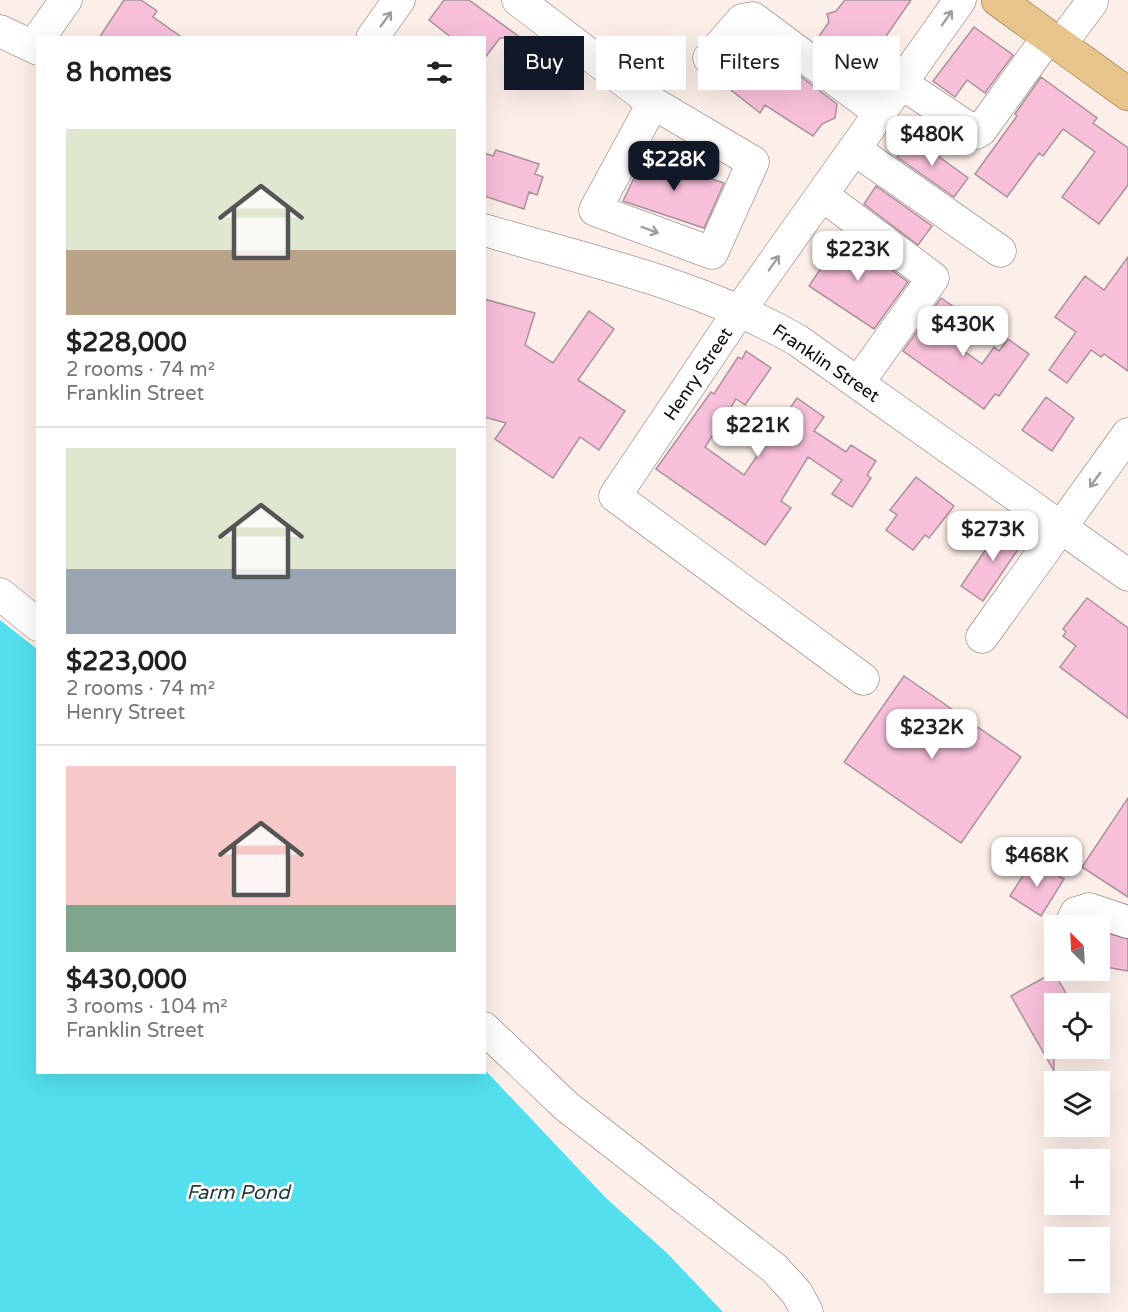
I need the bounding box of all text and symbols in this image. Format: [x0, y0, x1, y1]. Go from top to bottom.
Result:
one-way arrow [941, 10, 953, 26]
one-way arrow [379, 11, 392, 27]
chip: Buy [504, 36, 584, 90]
chip: Rent [596, 36, 686, 90]
chip: Filters [698, 36, 801, 90]
chip: New [813, 36, 900, 90]
icon: filters [423, 56, 456, 89]
text: 8 homes [66, 57, 172, 88]
pin: $480K [890, 116, 974, 167]
text: $480K [900, 123, 964, 147]
pin: $228K [632, 141, 716, 192]
text: $228K [642, 148, 706, 172]
icon: home [207, 168, 315, 276]
one-way arrow [640, 226, 659, 237]
pin: $223K [816, 231, 900, 282]
text: $223K [826, 238, 890, 262]
one-way arrow [768, 255, 780, 271]
pin: $430K [921, 306, 1005, 357]
text: $430K [931, 313, 995, 337]
street label: Franklin Street [768, 319, 884, 407]
street label: Henry Street [659, 323, 737, 425]
text: $228,000 [66, 327, 187, 358]
text: 2 rooms · 74 m² [66, 358, 215, 382]
text: Franklin Street [66, 382, 204, 406]
pin: $221K [716, 407, 800, 458]
text: $221K [726, 414, 790, 438]
one-way arrow [1088, 472, 1101, 488]
icon: home [207, 487, 315, 595]
pin: $273K [951, 511, 1035, 562]
text: $273K [961, 518, 1025, 542]
text: $223,000 [66, 646, 187, 677]
text: 2 rooms · 74 m² [66, 677, 215, 701]
text: Henry Street [66, 701, 185, 725]
pin: $232K [890, 709, 974, 760]
text: $232K [900, 716, 964, 740]
icon: home [207, 805, 315, 913]
pin: $468K [995, 837, 1079, 888]
text: $468K [1005, 844, 1069, 868]
north arrow [1044, 915, 1110, 981]
map controls [1044, 915, 1110, 1293]
text: $430,000 [66, 964, 187, 995]
button: locate [1044, 993, 1110, 1059]
text: 3 rooms · 104 m² [66, 995, 228, 1019]
text: Franklin Street [66, 1019, 204, 1043]
button: layers [1044, 1071, 1110, 1137]
button: + [1044, 1149, 1110, 1215]
water label: Farm Pond [186, 1181, 292, 1205]
button: − [1044, 1227, 1110, 1293]

